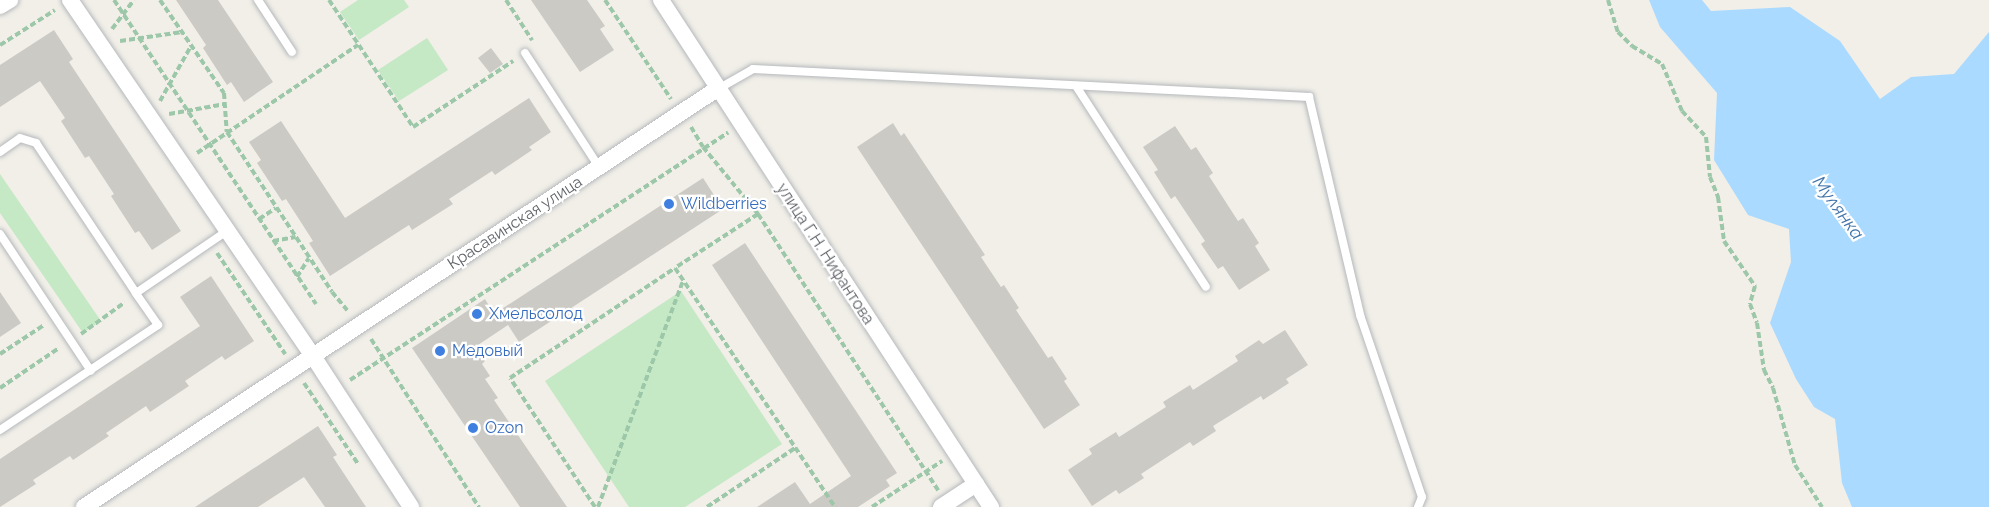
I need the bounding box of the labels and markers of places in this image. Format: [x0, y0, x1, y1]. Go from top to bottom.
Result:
place label: Wildberries [681, 194, 767, 214]
marker: Wildberries [662, 197, 676, 211]
place label: Хмельсолод [489, 304, 583, 324]
marker: Хмельсолод [470, 307, 484, 321]
place label: Медовый [452, 341, 523, 361]
marker: Медовый [433, 344, 447, 358]
place label: Ozon [485, 418, 524, 438]
marker: Ozon [466, 421, 480, 435]

